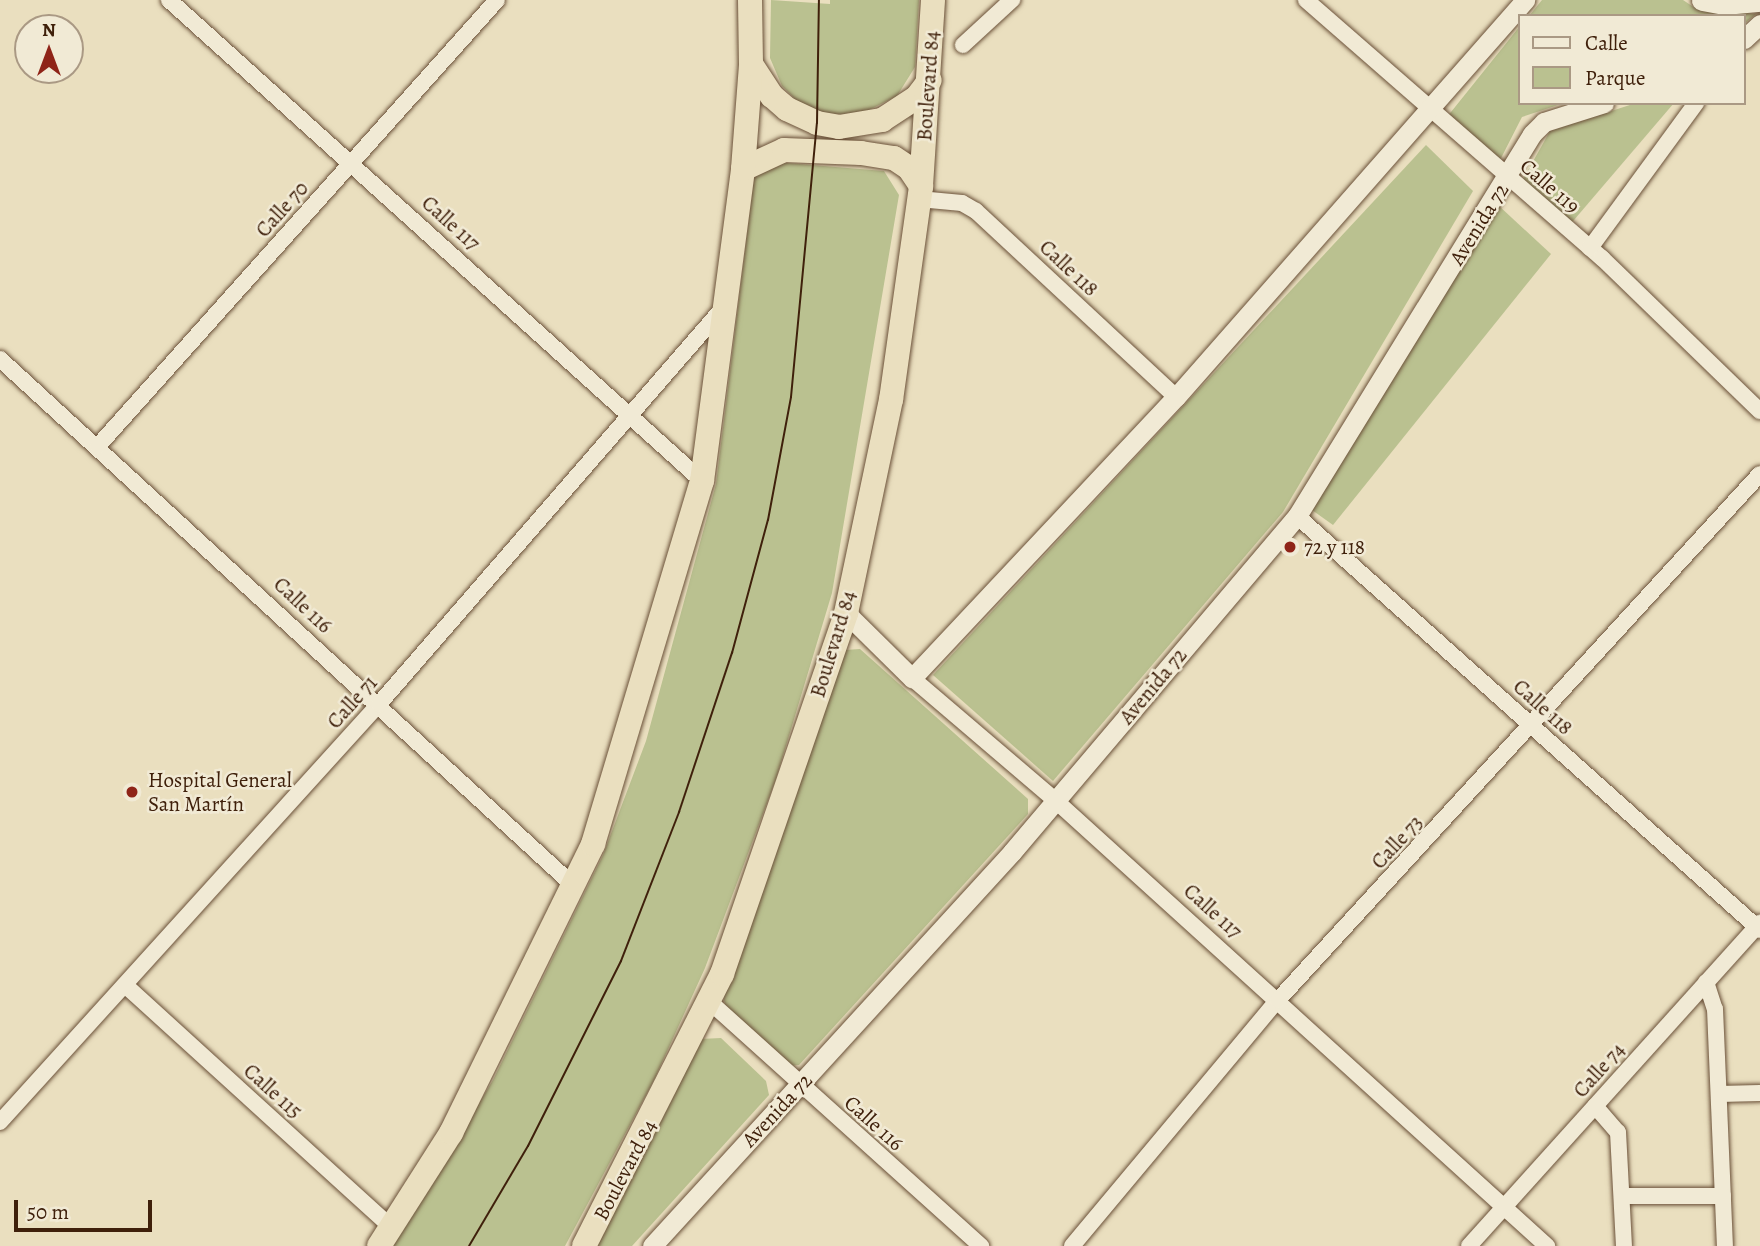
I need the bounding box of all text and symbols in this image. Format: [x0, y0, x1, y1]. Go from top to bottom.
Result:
north arrow [14, 14, 84, 84]
legend [1518, 14, 1746, 105]
text: N [42, 17, 56, 43]
text: Calle [1585, 29, 1628, 57]
street label: Boulevard 84 [912, 30, 944, 142]
text: Parque [1585, 64, 1645, 92]
street label: Calle 119 [1515, 153, 1585, 219]
street label: Calle 70 [250, 176, 314, 242]
street label: Avenida 72 [1444, 178, 1514, 270]
street label: Calle 117 [417, 190, 485, 256]
street label: Calle 118 [1034, 234, 1104, 302]
place label: 72 y 118 [1304, 534, 1365, 560]
marker: 72 y 118 [1282, 539, 1298, 555]
street label: Calle 116 [269, 572, 337, 638]
street label: Boulevard 84 [805, 588, 861, 700]
street label: Avenida 72 [1114, 643, 1192, 729]
street label: Calle 71 [322, 670, 382, 734]
street label: Calle 118 [1508, 674, 1578, 740]
place label: Hospital General San Martín [148, 767, 292, 817]
marker: Hospital General San Martín [122, 782, 142, 802]
street label: Calle 73 [1366, 810, 1428, 874]
street label: Calle 117 [1179, 878, 1247, 944]
street label: Calle 74 [1568, 1037, 1630, 1103]
street label: Calle 115 [239, 1058, 307, 1124]
street label: Avenida 72 [737, 1068, 817, 1152]
street label: Calle 116 [839, 1090, 909, 1156]
street label: Boulevard 84 [588, 1115, 662, 1225]
scale bar [18, 1186, 156, 1230]
text: 50 m [27, 1198, 69, 1226]

